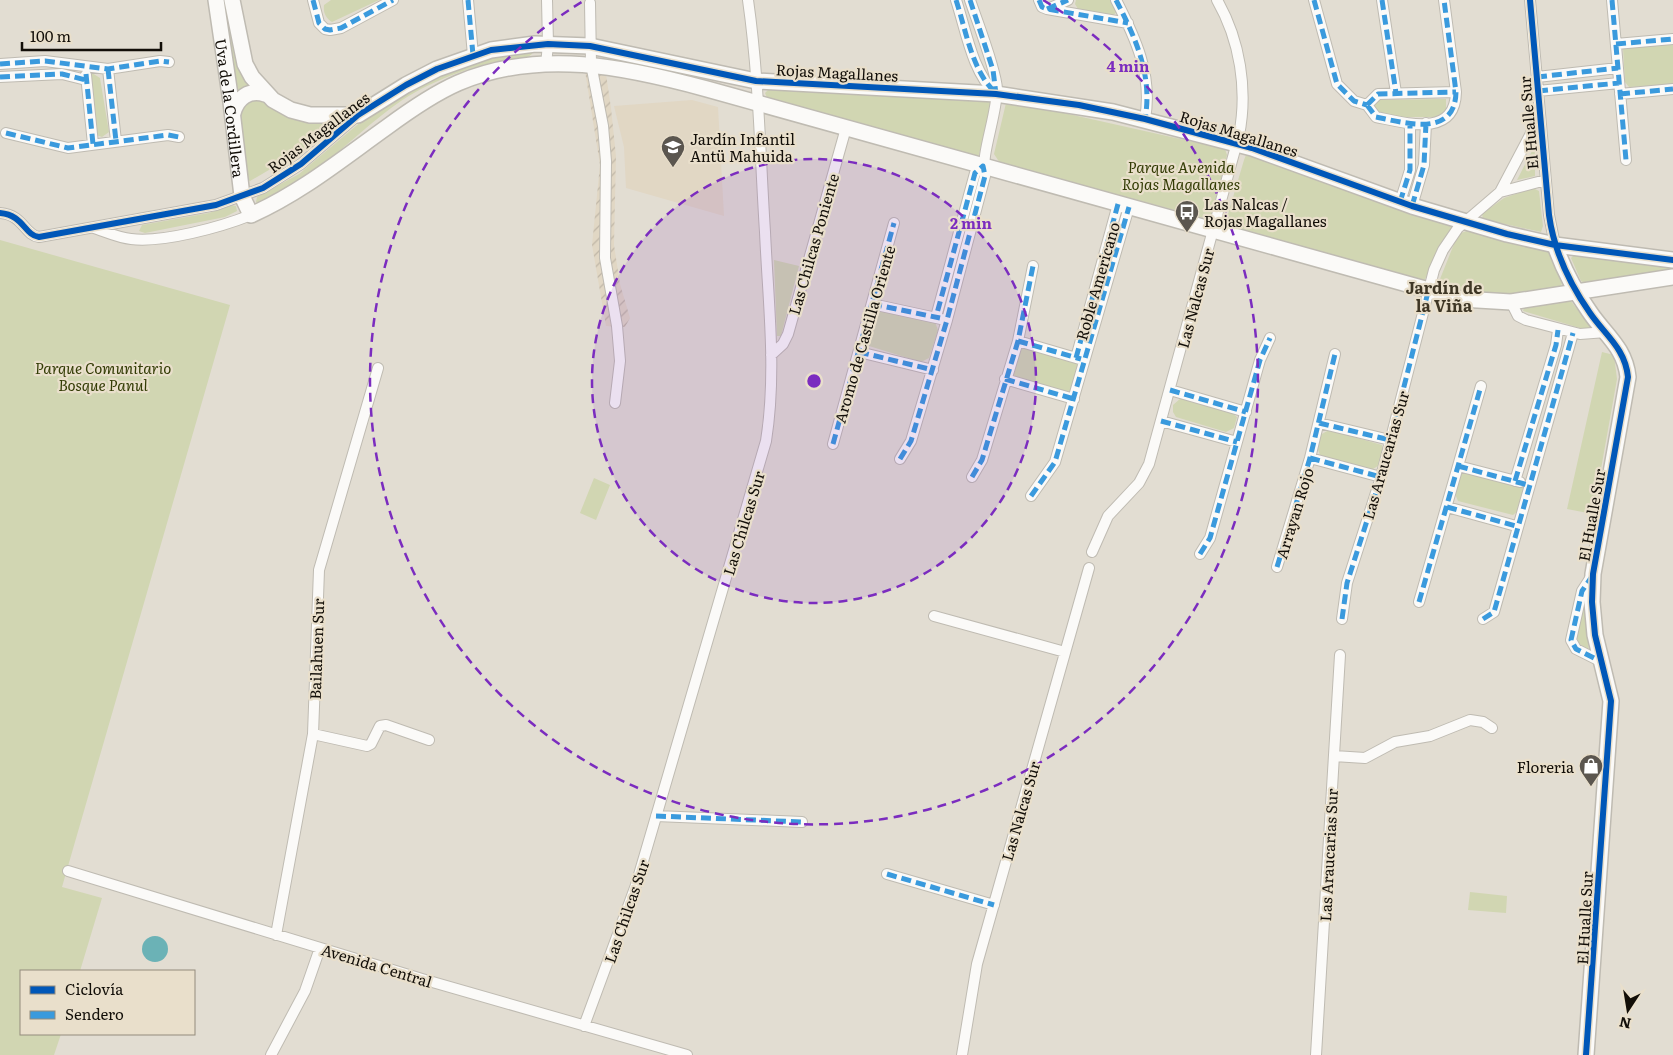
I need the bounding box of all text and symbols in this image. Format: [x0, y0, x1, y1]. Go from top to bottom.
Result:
scale bar [22, 20, 161, 52]
text: 100 m [30, 24, 71, 47]
street label: Uva de la Cordillera [210, 37, 251, 180]
text: 4 min [1107, 54, 1150, 77]
street label: Rojas Magallanes [775, 57, 899, 87]
street label: El Hualle Sur [1512, 75, 1544, 171]
street label: Rojas Magallanes [262, 86, 374, 178]
street label: Rojas Magallanes [1177, 104, 1301, 162]
place label: Jardín Infantil Antü Mahuida [690, 127, 795, 167]
school or university icon: Jardín Infantil Antü Mahuida [660, 134, 686, 168]
park label: Parque Avenida Rojas Magallanes [1122, 155, 1240, 195]
street label: Las Chilcas Poniente [782, 170, 844, 317]
place label: Las Nalcas / Rojas Magallanes [1204, 192, 1327, 232]
bus stop icon: Las Nalcas / Rojas Magallanes [1174, 199, 1200, 233]
text: 2 min [950, 211, 993, 234]
street label: Roble Americano [1069, 219, 1125, 343]
street label: Aromo de Castilla Oriente [828, 242, 900, 426]
street label: Las Nalcas Sur [1171, 245, 1219, 351]
district label: Jardín de la Viña [1406, 275, 1482, 317]
park label: Parque Comunitario Bosque Panul [35, 356, 171, 396]
centre of rings [805, 372, 823, 390]
street label: Las Araucarias Sur [1356, 388, 1414, 522]
street label: Arrayan Rojo [1269, 464, 1319, 561]
street label: El Hualle Sur [1572, 467, 1610, 563]
street label: Las Chilcas Sur [716, 468, 770, 578]
street label: Bailahuen Sur [303, 598, 329, 700]
shop icon: Floreria [1578, 753, 1604, 787]
place label: Floreria [1517, 755, 1575, 778]
street label: Las Nalcas Sur [995, 758, 1045, 864]
street label: Las Araucarias Sur [1313, 788, 1343, 922]
street label: Las Chilcas Sur [598, 856, 654, 966]
street label: El Hualle Sur [1570, 871, 1598, 965]
street label: Avenida Central [319, 937, 435, 993]
legend [20, 970, 195, 1035]
text: Ciclovía [65, 977, 124, 1000]
north arrow [1603, 985, 1653, 1035]
text: Sendero [65, 1002, 124, 1025]
text: N [1617, 1013, 1633, 1035]

